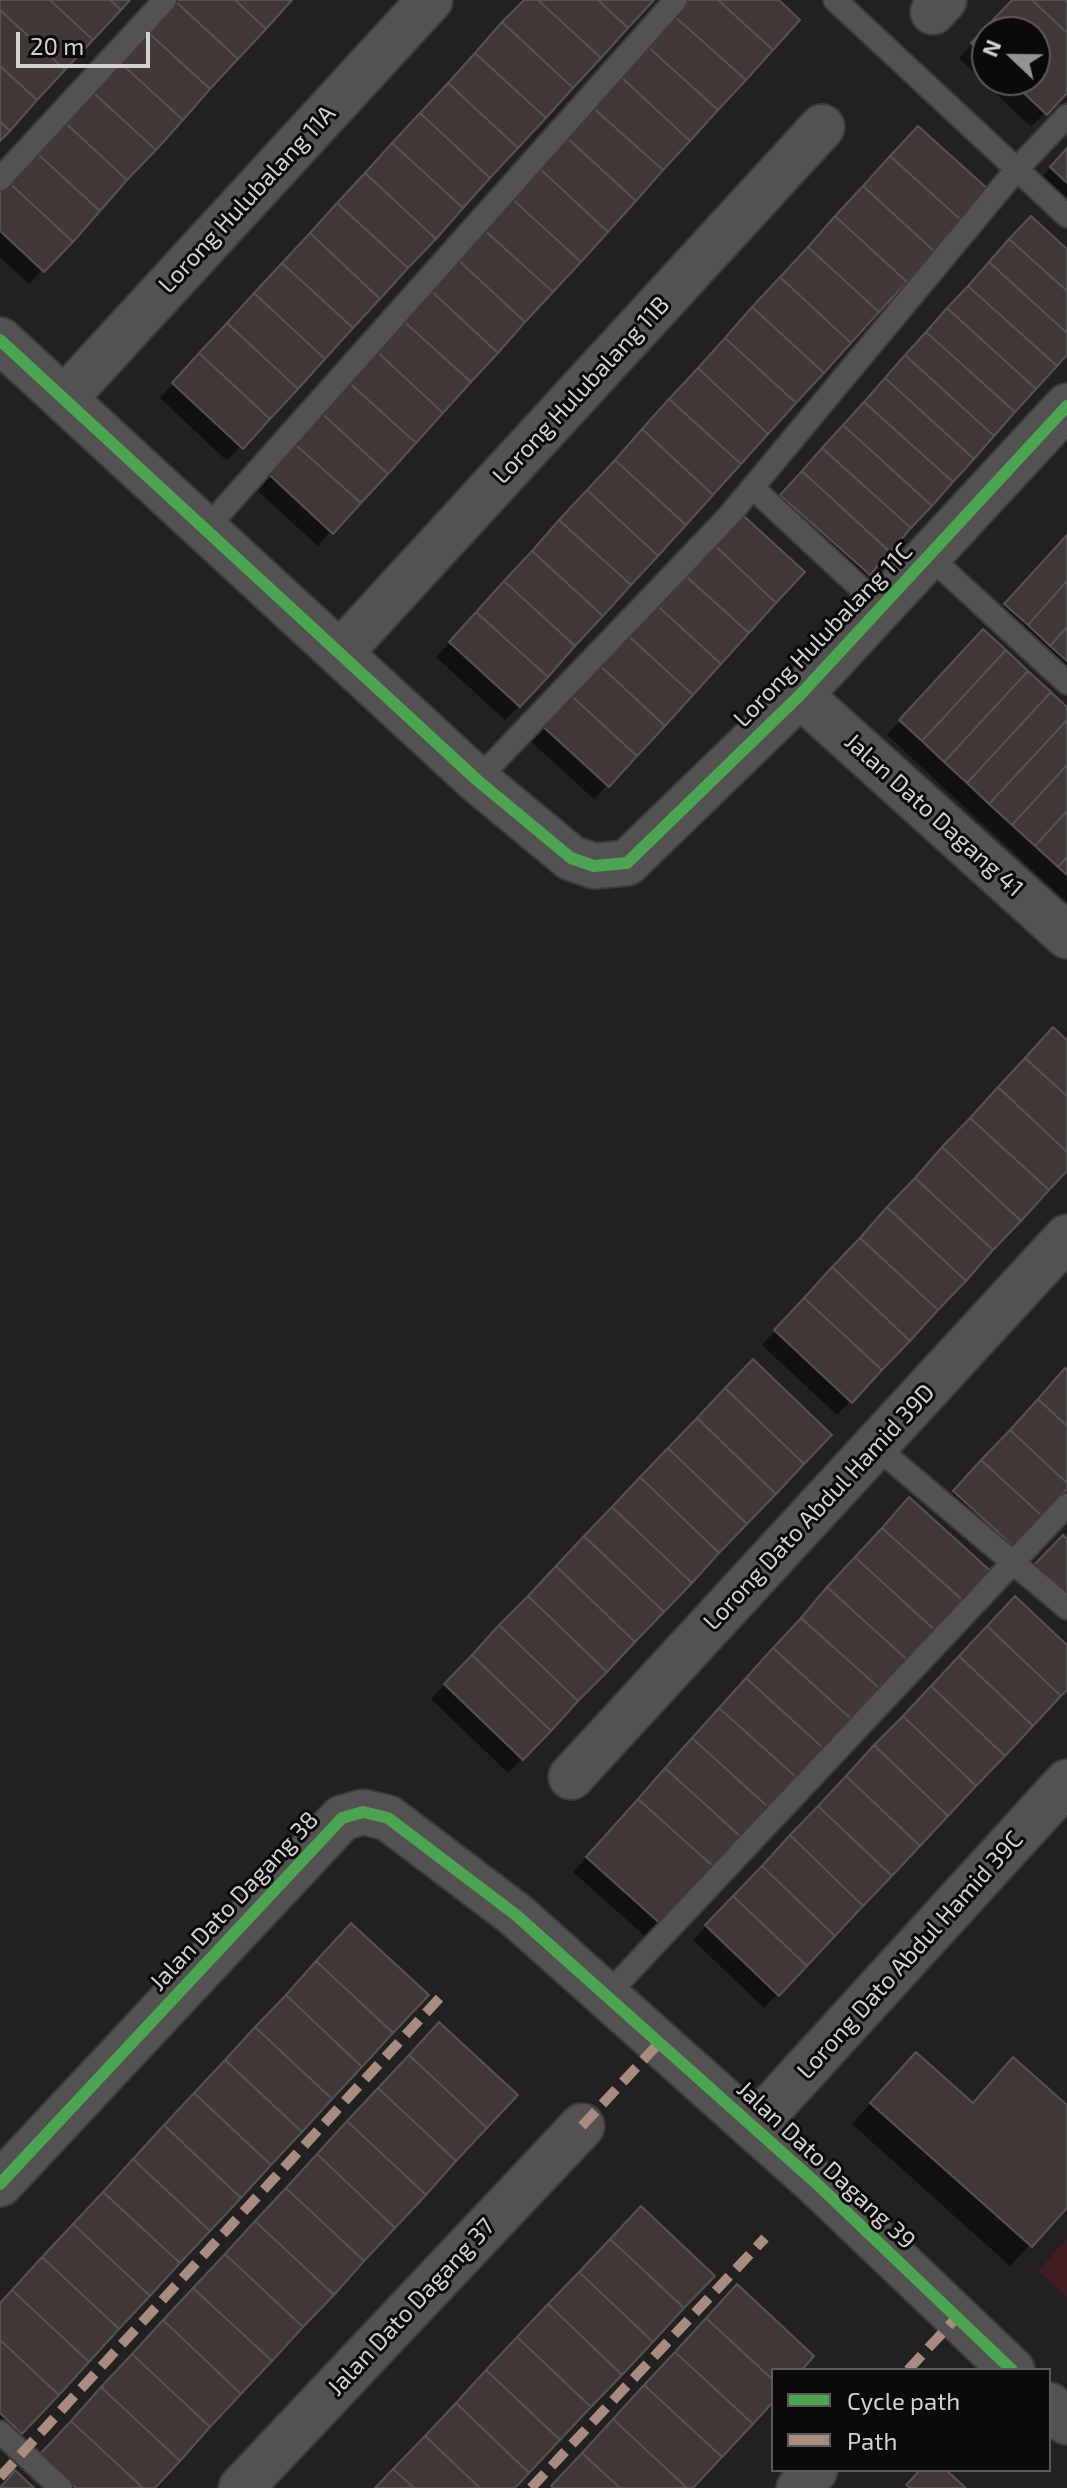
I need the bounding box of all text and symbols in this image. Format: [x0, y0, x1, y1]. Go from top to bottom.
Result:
scale bar [20, 16, 154, 66]
north arrow [971, 16, 1051, 96]
text: 20 m [30, 31, 84, 60]
text: N [976, 36, 1006, 60]
street label: Lorong Hulubalang 11A [153, 99, 341, 299]
street label: Lorong Hulubalang 11B [487, 290, 675, 490]
street label: Lorong Hulubalang 11C [728, 537, 918, 733]
street label: Jalan Dato Dagang 41 [839, 727, 1029, 903]
street label: Lorong Dato Abdul Hamid 39D [697, 1378, 941, 1636]
street label: Jalan Dato Dagang 38 [144, 1805, 324, 1997]
street label: Lorong Dato Abdul Hamid 39C [791, 1825, 1029, 2085]
street label: Jalan Dato Dagang 39 [731, 2075, 921, 2255]
street label: Jalan Dato Dagang 37 [321, 2212, 501, 2402]
legend [771, 2368, 1051, 2472]
text: Cycle path [847, 2386, 960, 2415]
text: Path [847, 2426, 897, 2455]

